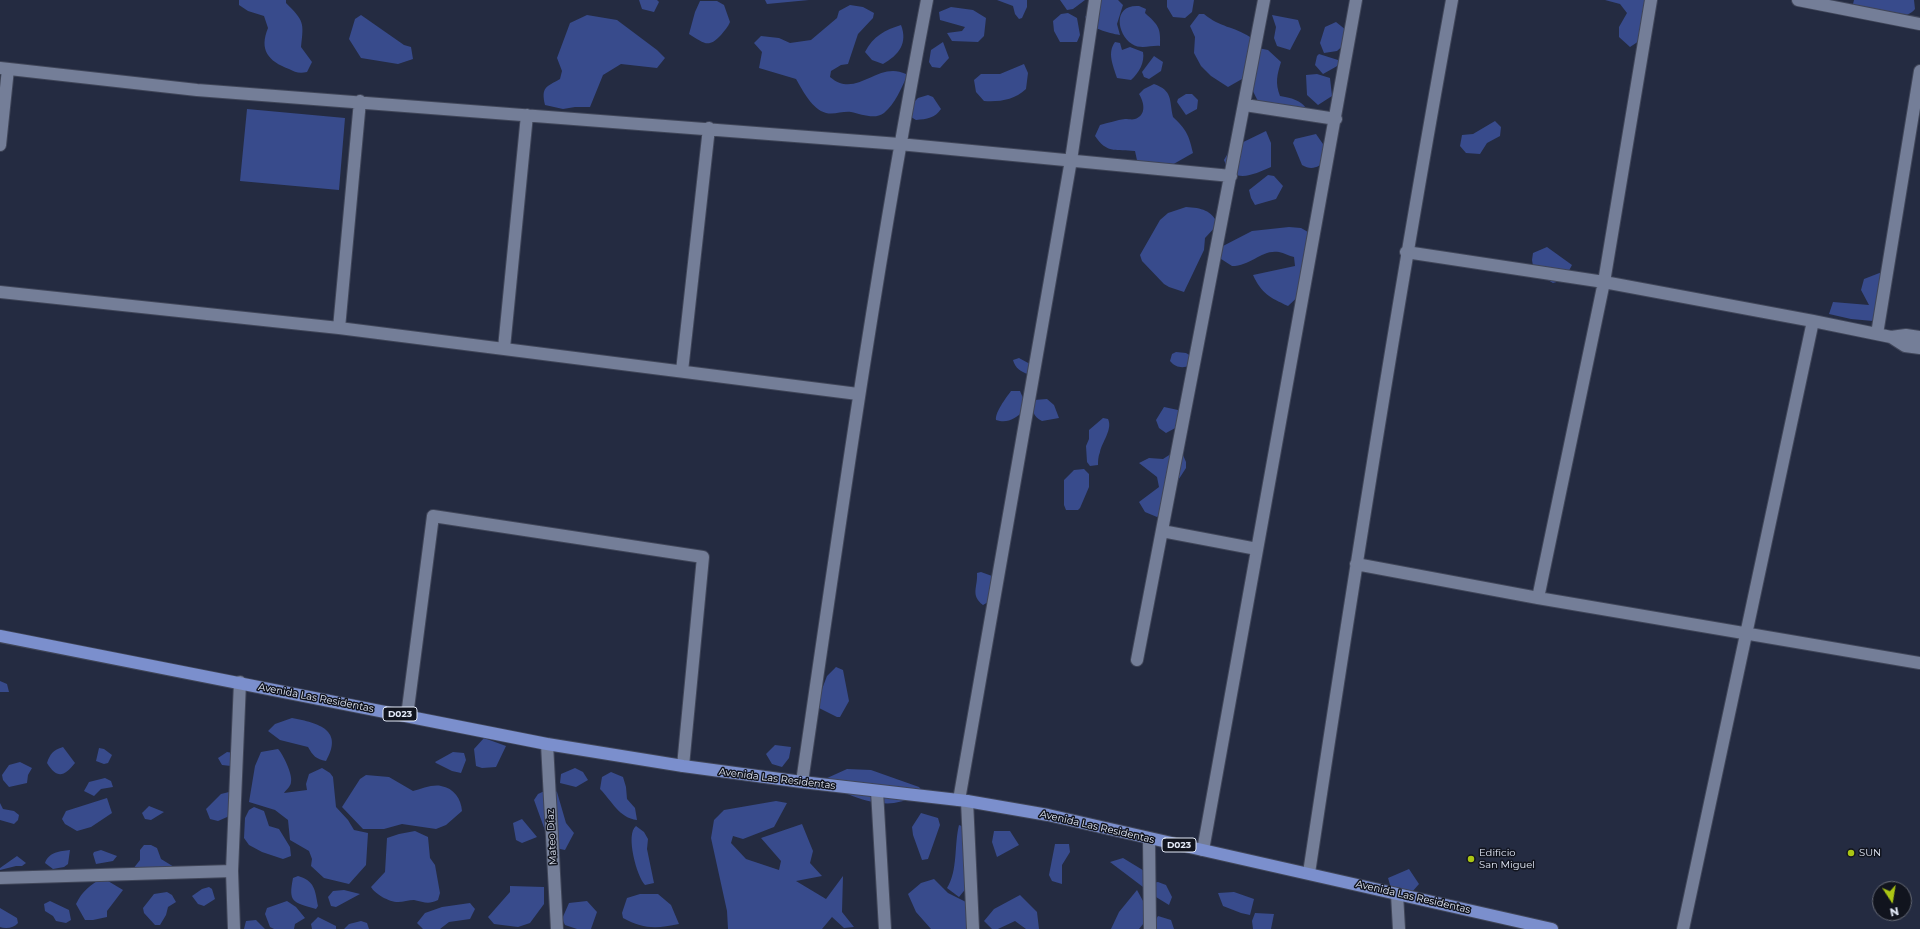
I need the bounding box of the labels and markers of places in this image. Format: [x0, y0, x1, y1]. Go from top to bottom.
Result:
place label: Edificio San Miguel [1479, 847, 1535, 870]
place label: SUN [1859, 847, 1881, 859]
marker: SUN [1846, 848, 1856, 858]
marker: Edificio San Miguel [1466, 854, 1476, 864]

